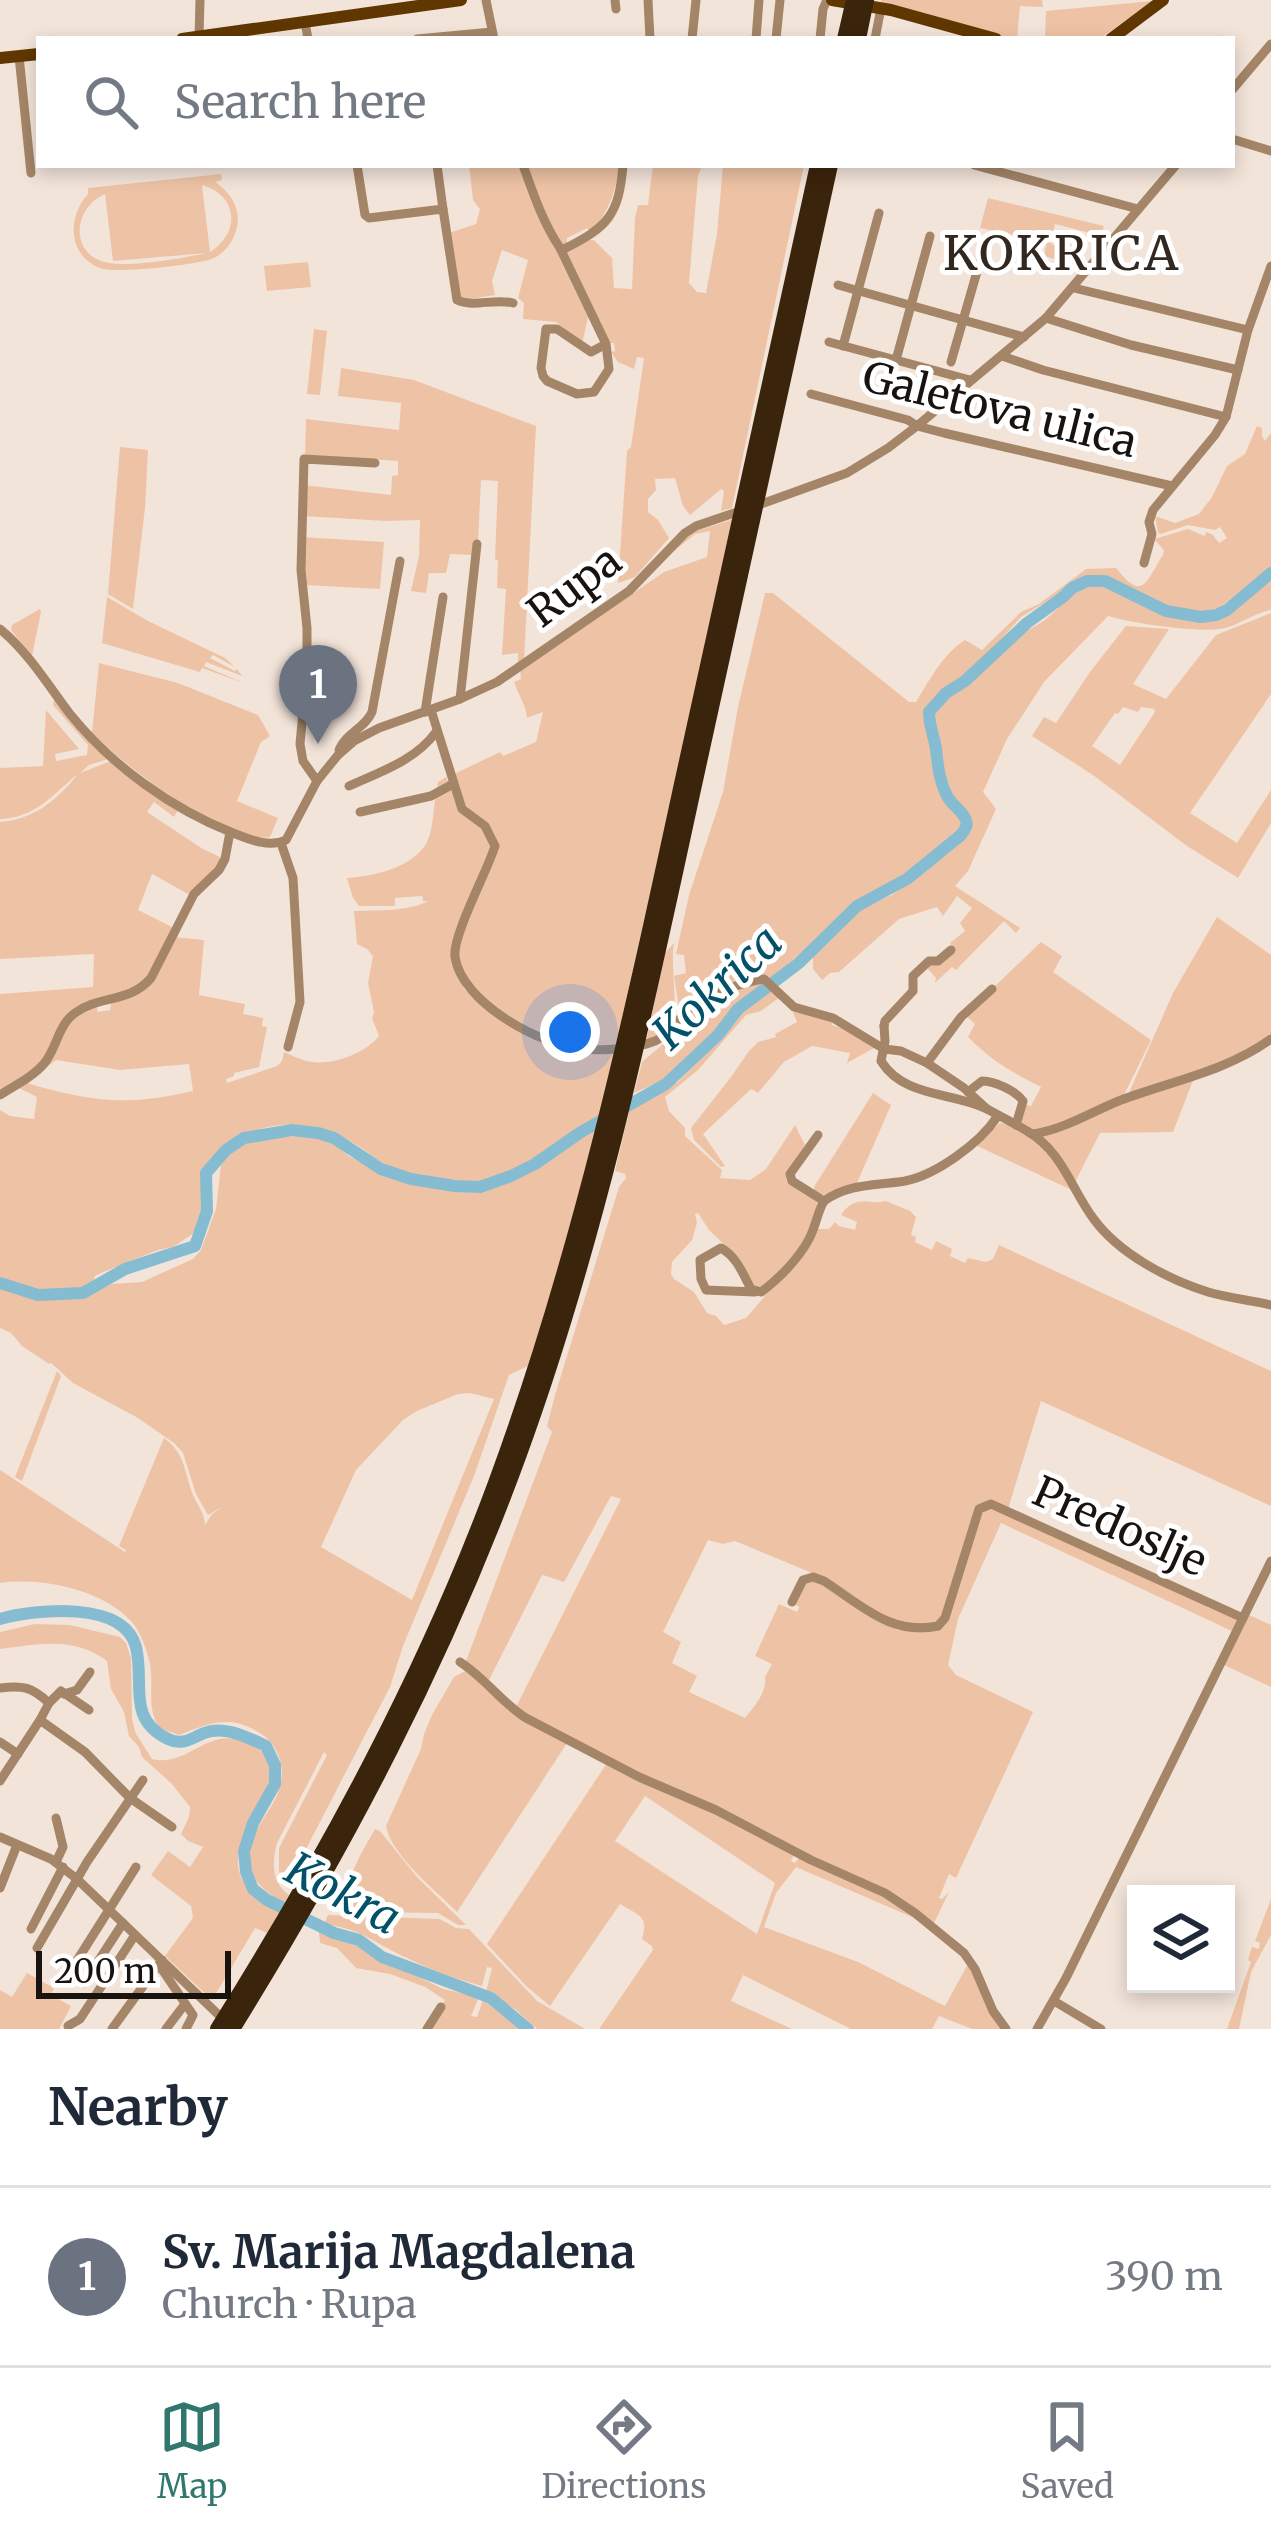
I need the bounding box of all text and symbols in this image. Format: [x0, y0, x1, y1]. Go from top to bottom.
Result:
search box [36, 36, 1235, 168]
icon: search [78, 69, 144, 135]
text: Search here [174, 74, 426, 130]
district label: KOKRICA [943, 223, 1181, 283]
street label: Galetova ulica [858, 350, 1142, 468]
street label: Rupa [517, 534, 631, 638]
pin: 1 [279, 645, 357, 744]
water label: Kokrica [640, 913, 793, 1061]
your location [540, 1002, 600, 1062]
street label: Predoslje [1025, 1465, 1215, 1587]
water label: Kokra [275, 1839, 410, 1946]
map controls [1127, 1885, 1235, 1993]
button: layers [1127, 1885, 1235, 1993]
scale bar [36, 1945, 231, 1998]
text: 200 m [54, 1951, 156, 1992]
text: Nearby [48, 2075, 228, 2139]
text: Sv. Marija Magdalena [162, 2224, 635, 2280]
text: 1 [78, 2252, 96, 2301]
text: 390 m [1105, 2252, 1223, 2301]
text: Church · Rupa [162, 2280, 417, 2329]
tab: Map [157, 2394, 227, 2507]
tab: Directions [541, 2394, 706, 2507]
tab: Saved [1020, 2394, 1114, 2507]

